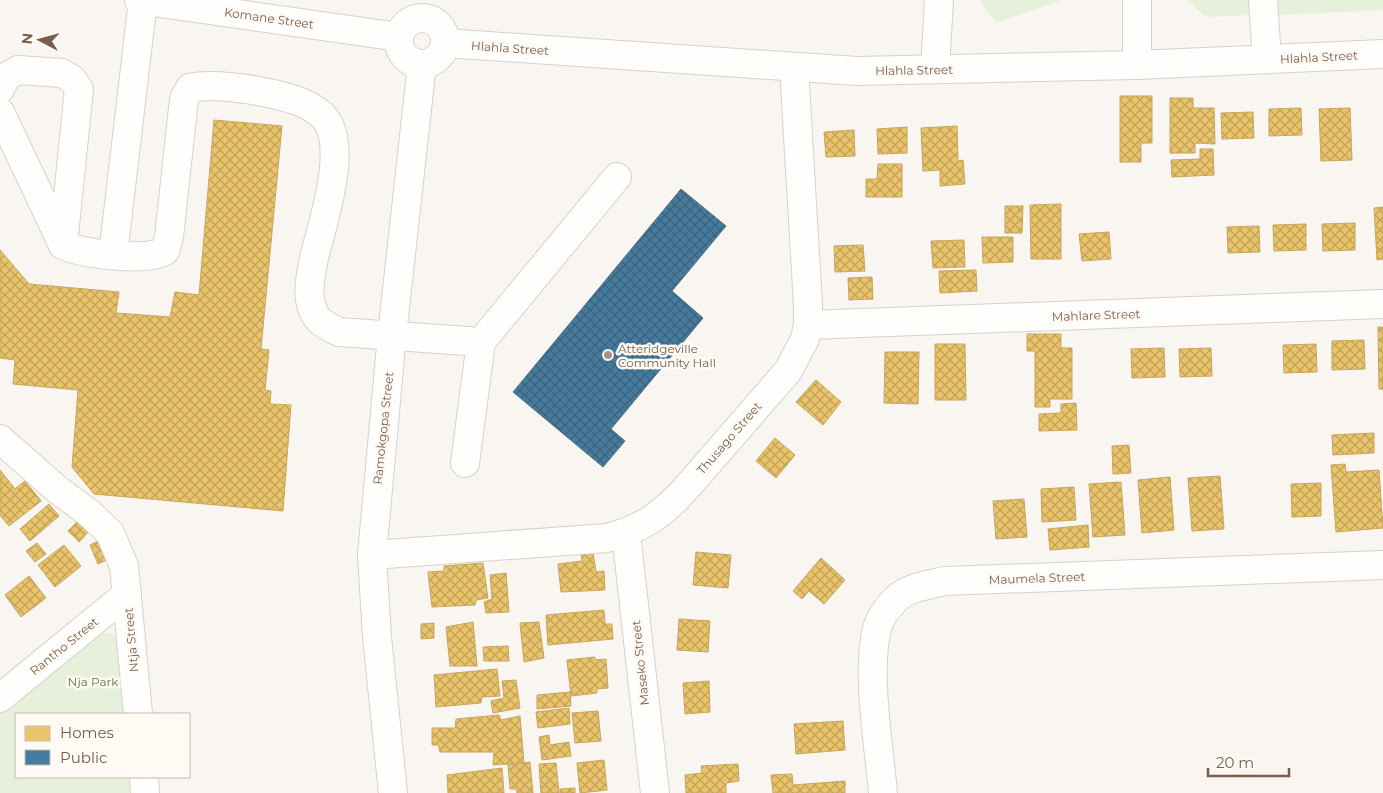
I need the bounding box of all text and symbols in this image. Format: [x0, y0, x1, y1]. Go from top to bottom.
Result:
street label: Komane Street [223, 4, 315, 32]
north arrow [15, 15, 65, 65]
text: N [18, 32, 37, 45]
street label: Hlahla Street [471, 38, 550, 58]
street label: Hlahla Street [1280, 47, 1358, 67]
street label: Hlahla Street [875, 62, 953, 78]
street label: Mahlare Street [1052, 306, 1141, 324]
place label: Atteridgeville Community Hall [618, 341, 716, 370]
marker: Atteridgeville Community Hall [602, 349, 614, 361]
street label: Ramokgopa Street [370, 371, 396, 485]
street label: Thusago Street [693, 399, 765, 477]
street label: Maumela Street [989, 569, 1086, 587]
street label: Ntja Street [121, 607, 141, 673]
street label: Rantho Street [27, 614, 101, 678]
street label: Maseko Street [628, 620, 652, 706]
park label: Nja Park [68, 674, 119, 689]
legend [15, 713, 190, 778]
text: Homes [60, 723, 114, 742]
scale bar [1208, 746, 1289, 778]
text: Public [60, 748, 108, 767]
text: 20 m [1216, 753, 1254, 772]

